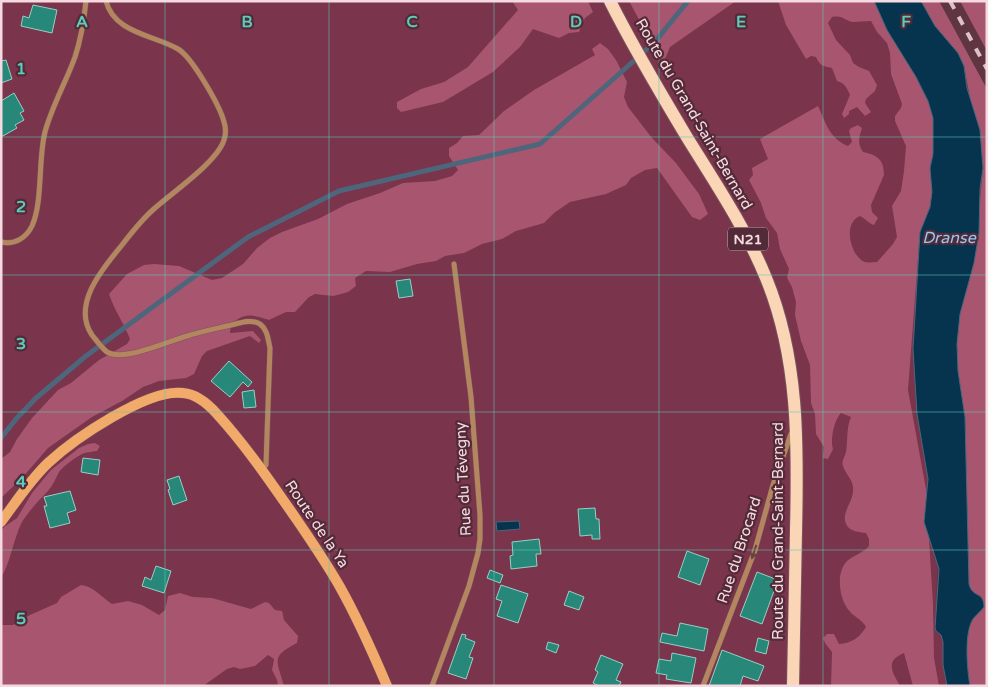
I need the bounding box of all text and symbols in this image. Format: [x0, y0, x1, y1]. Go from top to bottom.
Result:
text: A [76, 12, 88, 32]
text: B [241, 12, 253, 32]
text: C [406, 12, 418, 32]
text: D [570, 12, 582, 32]
text: E [736, 12, 746, 32]
text: F [901, 12, 911, 32]
street label: Route du Grand-Saint-Bernard [632, 15, 756, 213]
text: 1 [16, 59, 26, 79]
text: 2 [16, 197, 26, 217]
road number: N21 [728, 228, 768, 250]
water label: Dranse [922, 228, 977, 248]
text: 3 [16, 334, 26, 354]
street label: Rue du Tévegny [451, 422, 475, 536]
street label: Route du Grand-Saint-Bernard [769, 422, 787, 640]
text: 4 [16, 472, 26, 492]
street label: Route de la Ya [281, 477, 353, 571]
street label: Rue du Brocard [713, 494, 765, 606]
one-way arrow [750, 544, 757, 559]
text: 5 [16, 609, 26, 629]

